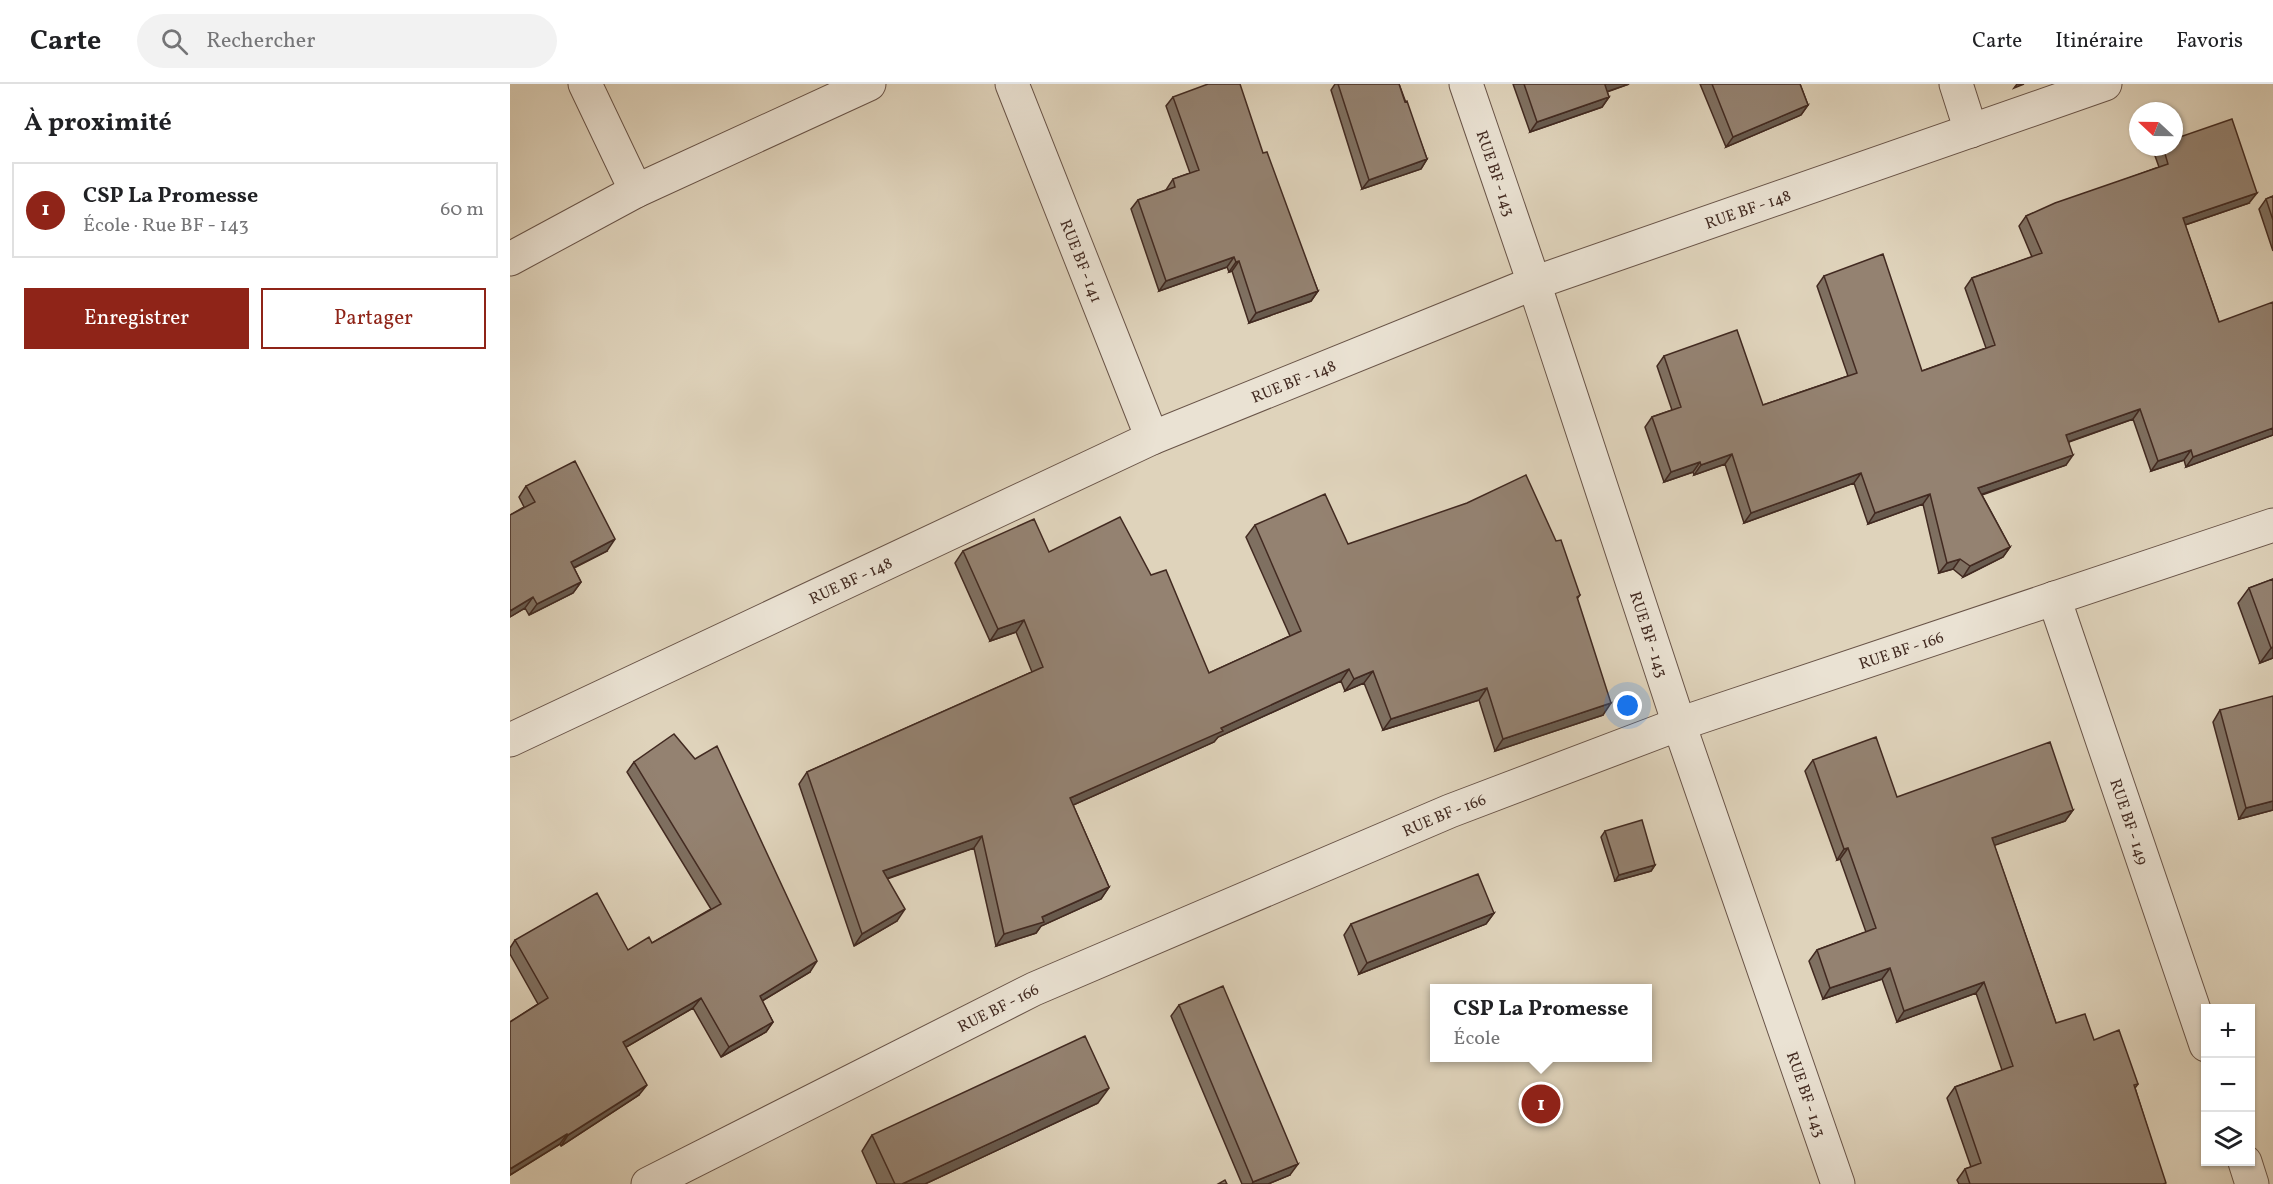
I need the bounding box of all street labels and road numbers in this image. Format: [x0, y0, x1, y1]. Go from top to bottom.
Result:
street label: RUE BF - 143 [1470, 128, 1519, 219]
street label: RUE BF - 148 [1702, 185, 1794, 236]
street label: RUE BF - 141 [1054, 216, 1106, 306]
street label: RUE BF - 148 [1248, 355, 1340, 410]
street label: RUE BF - 148 [806, 553, 896, 611]
street label: RUE BF - 143 [1623, 589, 1672, 681]
street label: RUE BF - 166 [1856, 627, 1947, 676]
street label: RUE BF - 149 [2103, 776, 2153, 868]
street label: RUE BF - 166 [1399, 789, 1489, 843]
street label: RUE BF - 166 [954, 979, 1043, 1039]
street label: RUE BF - 143 [1780, 1049, 1830, 1140]

